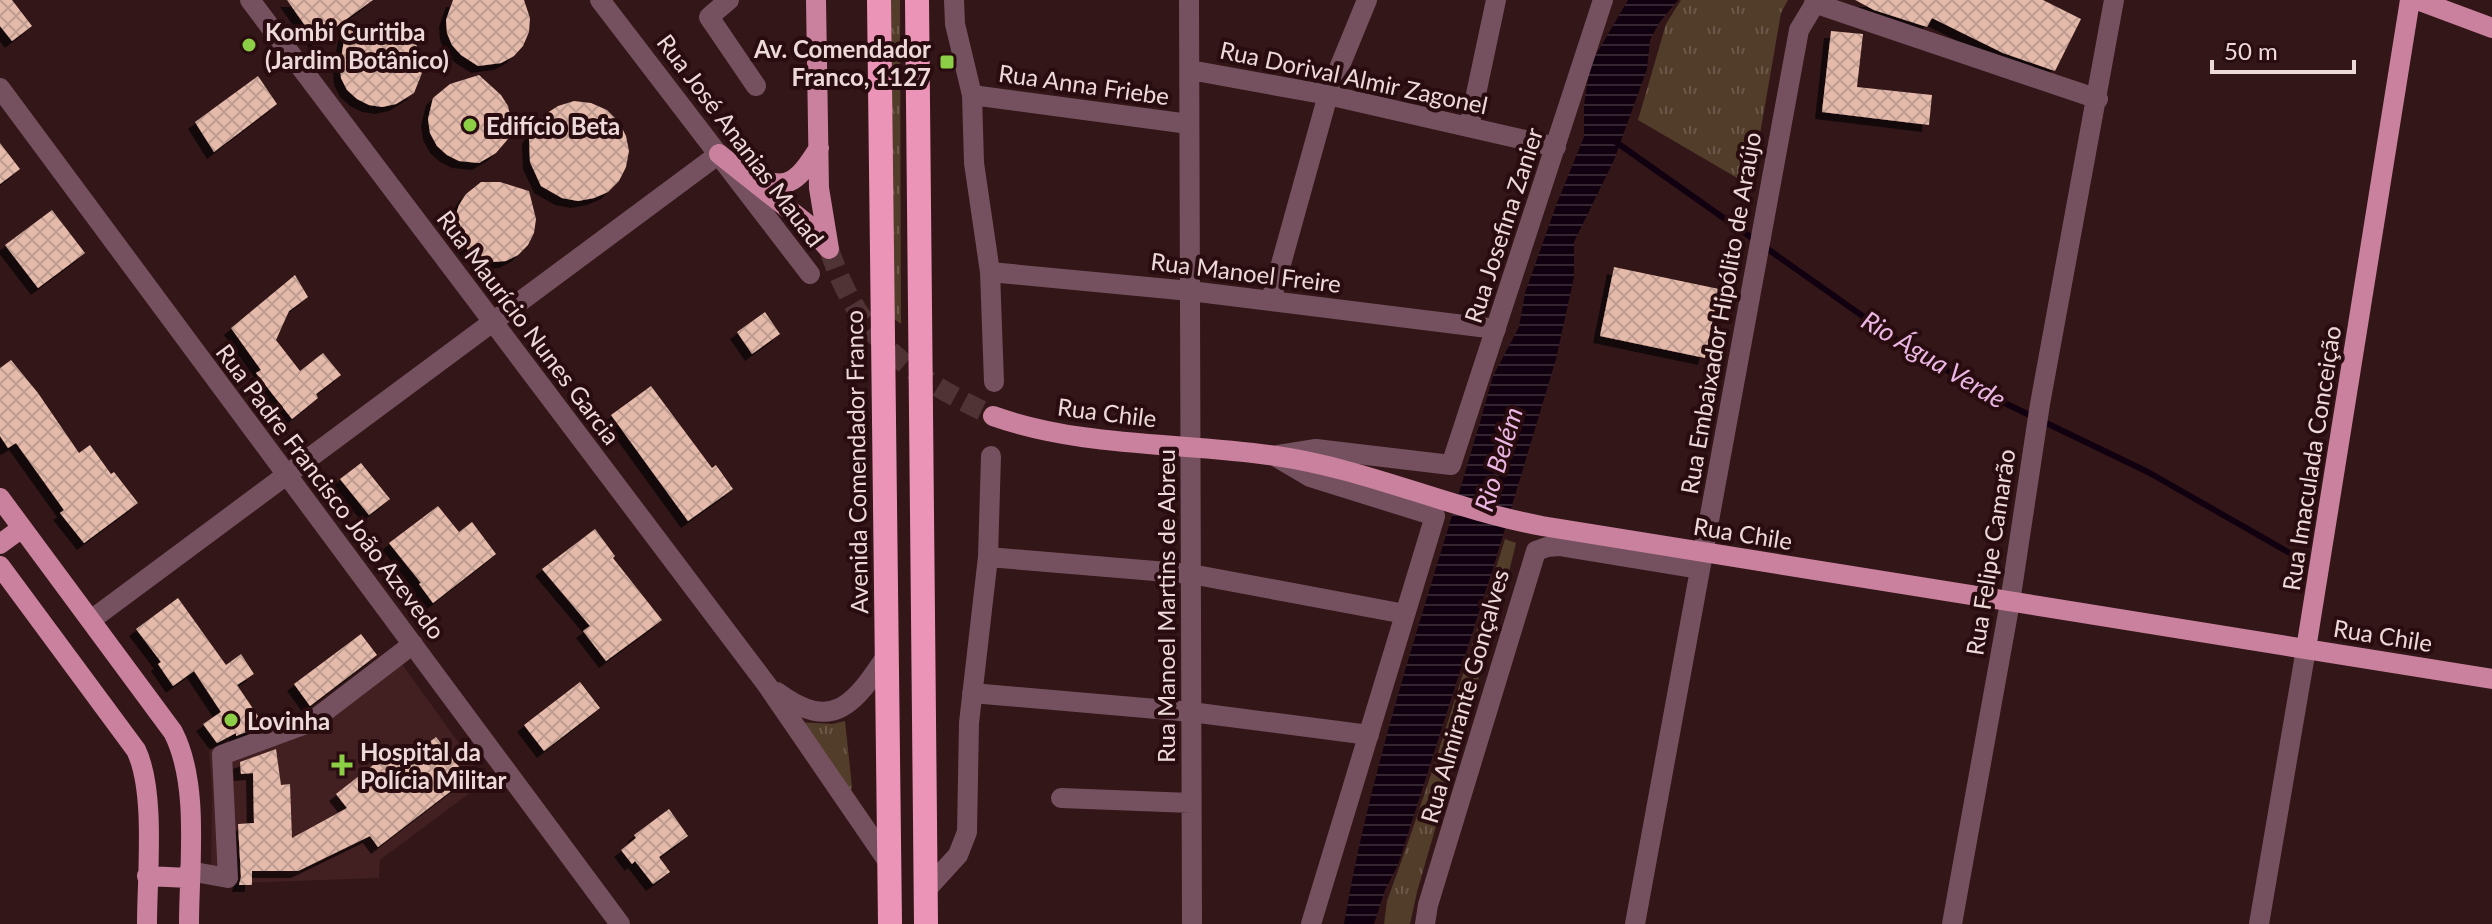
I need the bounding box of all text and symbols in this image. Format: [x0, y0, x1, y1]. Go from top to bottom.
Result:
place label: Kombi Curitiba (Jardim Botânico) [265, 17, 449, 74]
scale bar [2212, 24, 2354, 74]
street label: Rua José Ananias Mauad [652, 28, 830, 252]
place label: Av. Comendador Franco, 1127 [753, 34, 931, 91]
street label: Rua Dorival Almir Zagonel [1218, 34, 1490, 120]
marker: Kombi Curitiba (Jardim Botânico) [240, 36, 258, 54]
text: 50 m [2224, 36, 2278, 65]
marker: Av. Comendador Franco, 1127 [938, 53, 956, 71]
street label: Rua Anna Friebe [997, 58, 1171, 110]
place label: Edifício Beta [486, 111, 620, 140]
marker: Edifício Beta [461, 116, 479, 134]
street label: Rua Josefina Zanier [1458, 123, 1548, 326]
street label: Rua Embaixador Hipólito de Araújo [1674, 130, 1766, 496]
street label: Rua Maurício Nunes Garcia [431, 204, 627, 450]
street label: Rua Manoel Freire [1149, 246, 1343, 298]
water label: Rio Água Verde [1856, 303, 2012, 415]
street label: Avenida Comendador Franco [839, 310, 873, 614]
street label: Rua Imaculada Conceição [2276, 324, 2346, 592]
street label: Rua Padre Francisco João Azevedo [210, 338, 452, 644]
street label: Rua Chile [1056, 392, 1158, 432]
water label: Rio Belém [1467, 403, 1529, 515]
street label: Rua Felipe Camarão [1959, 447, 2021, 657]
street label: Rua Manoel Martins de Abreu [1151, 449, 1180, 763]
street label: Rua Chile [1692, 511, 1794, 555]
street label: Rua Almirante Gonçalves [1414, 566, 1514, 826]
street label: Rua Chile [2332, 613, 2434, 657]
place label: Lovinha [247, 706, 330, 735]
marker: Lovinha [222, 711, 240, 729]
place label: Hospital da Polícia Militar [360, 737, 507, 794]
marker: Hospital da Polícia Militar [331, 754, 353, 776]

